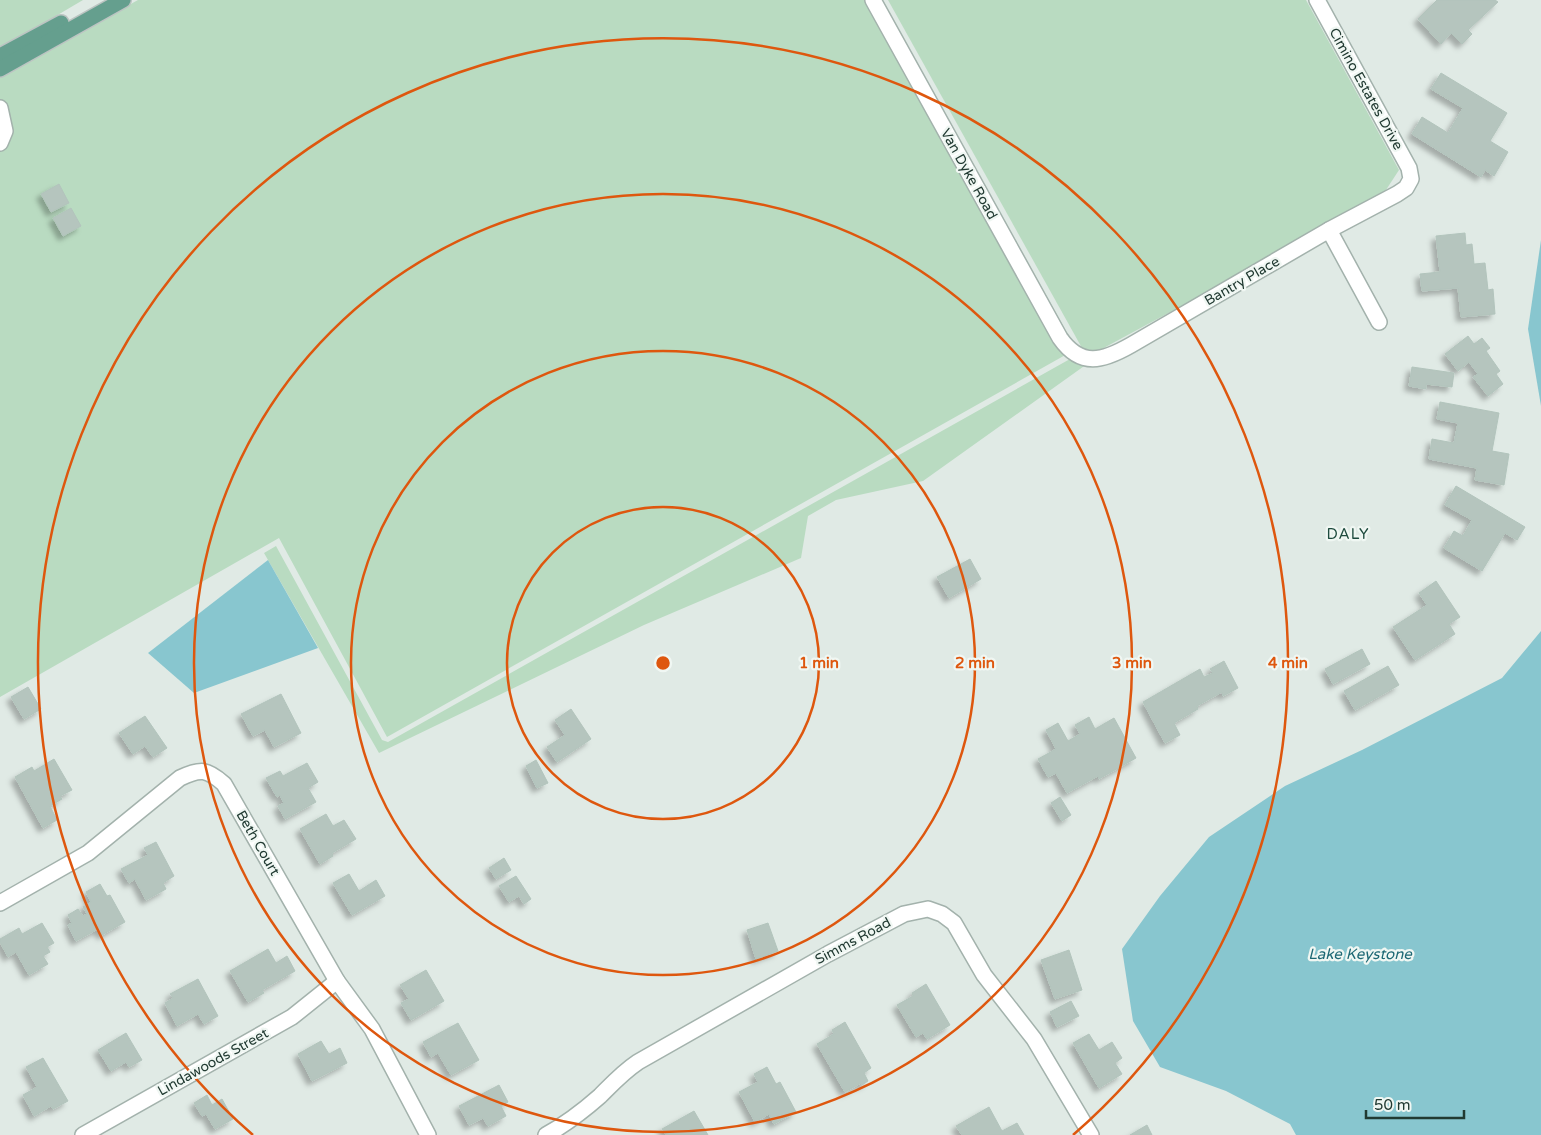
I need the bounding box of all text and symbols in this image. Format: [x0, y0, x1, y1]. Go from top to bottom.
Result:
street label: Cimino Estates Drive [1325, 25, 1407, 153]
street label: Van Dyke Road [937, 126, 1001, 222]
street label: Bantry Place [1201, 253, 1283, 309]
district label: DALY [1326, 525, 1370, 543]
centre of rings [654, 654, 672, 672]
text: 1 min [799, 654, 839, 672]
text: 2 min [955, 654, 995, 672]
text: 3 min [1112, 654, 1152, 672]
text: 4 min [1268, 654, 1308, 672]
street label: Beth Court [233, 807, 284, 879]
street label: Simms Road [812, 914, 894, 968]
water label: Lake Keystone [1308, 945, 1413, 963]
street label: Lindawoods Street [155, 1024, 272, 1099]
scale bar [1366, 1088, 1464, 1120]
text: 50 m [1374, 1096, 1411, 1114]

